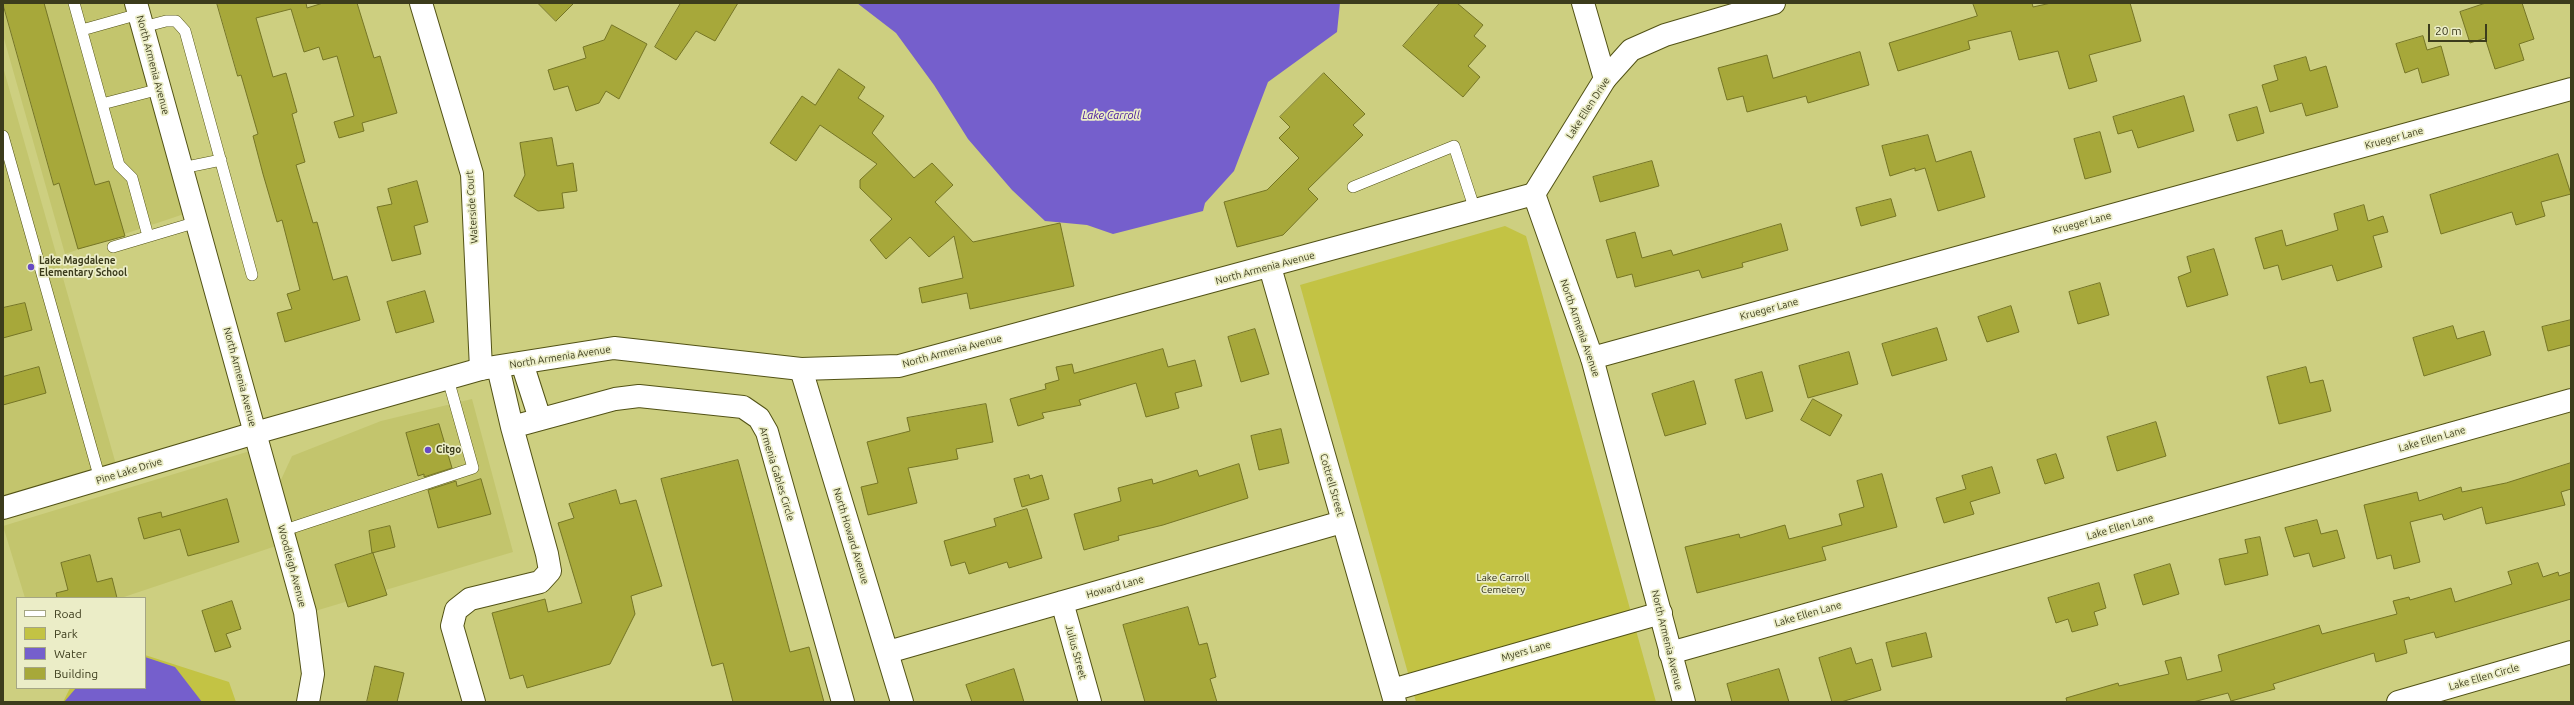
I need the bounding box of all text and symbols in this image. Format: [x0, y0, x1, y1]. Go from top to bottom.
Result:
street label: North Armenia Avenue [134, 14, 172, 116]
scale bar [2430, 16, 2489, 42]
text: 20 m [2435, 24, 2462, 37]
street label: Lake Ellen Drive [1564, 75, 1612, 141]
water label: Lake Carroll [1082, 108, 1140, 122]
street label: Krueger Lane [2364, 124, 2424, 152]
street label: Waterside Court [463, 170, 481, 244]
street label: Krueger Lane [2052, 209, 2112, 237]
street label: North Armenia Avenue [1214, 249, 1316, 287]
place label: Lake Magdalene Elementary School [39, 255, 127, 278]
marker: Lake Magdalene Elementary School [26, 262, 36, 272]
street label: North Armenia Avenue [1558, 278, 1602, 378]
street label: Krueger Lane [1739, 295, 1799, 323]
street label: North Armenia Avenue [221, 326, 259, 428]
street label: North Armenia Avenue [901, 332, 1003, 370]
street label: North Armenia Avenue [508, 343, 612, 371]
street label: Lake Ellen Lane [2397, 424, 2467, 454]
street label: Armenia Gables Circle [757, 426, 797, 522]
place label: Citgo [436, 444, 461, 456]
marker: Citgo [423, 445, 433, 455]
street label: Cottrell Street [1317, 452, 1347, 518]
street label: Pine Lake Drive [94, 455, 164, 487]
street label: North Howard Avenue [831, 486, 871, 586]
street label: Lake Ellen Lane [2085, 512, 2155, 542]
street label: Woodleigh Avenue [275, 524, 309, 608]
park label: Lake Carroll Cemetery [1477, 572, 1529, 596]
street label: Howard Lane [1085, 573, 1145, 601]
street label: North Armenia Avenue [1649, 589, 1685, 691]
legend [16, 597, 146, 689]
street label: Lake Ellen Lane [1773, 599, 1843, 629]
text: Road [54, 607, 82, 620]
street label: Julius Street [1063, 623, 1089, 681]
text: Park [54, 627, 78, 640]
street label: Myers Lane [1500, 638, 1552, 664]
text: Water [54, 647, 87, 660]
street label: Lake Ellen Circle [2448, 661, 2520, 693]
text: Building [54, 667, 98, 680]

